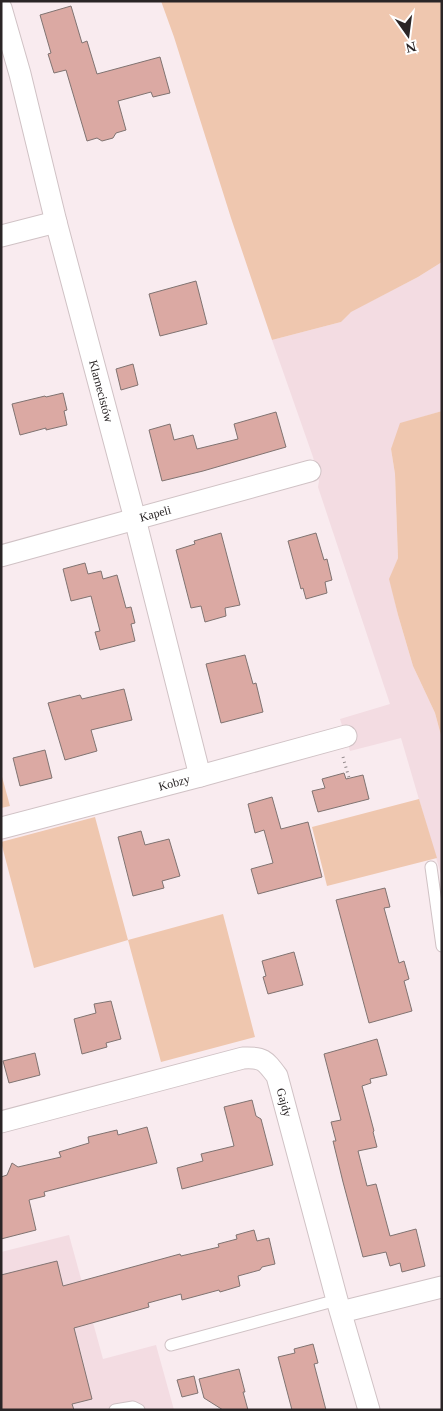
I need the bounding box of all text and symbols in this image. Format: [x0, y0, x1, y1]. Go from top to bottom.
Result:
north arrow [383, 10, 433, 60]
text: N [404, 39, 418, 56]
street label: Klarnecistów [86, 358, 116, 424]
street label: Kapeli [138, 502, 173, 525]
street label: Kobzy [157, 772, 191, 794]
street label: Gajdy [274, 1086, 295, 1118]

